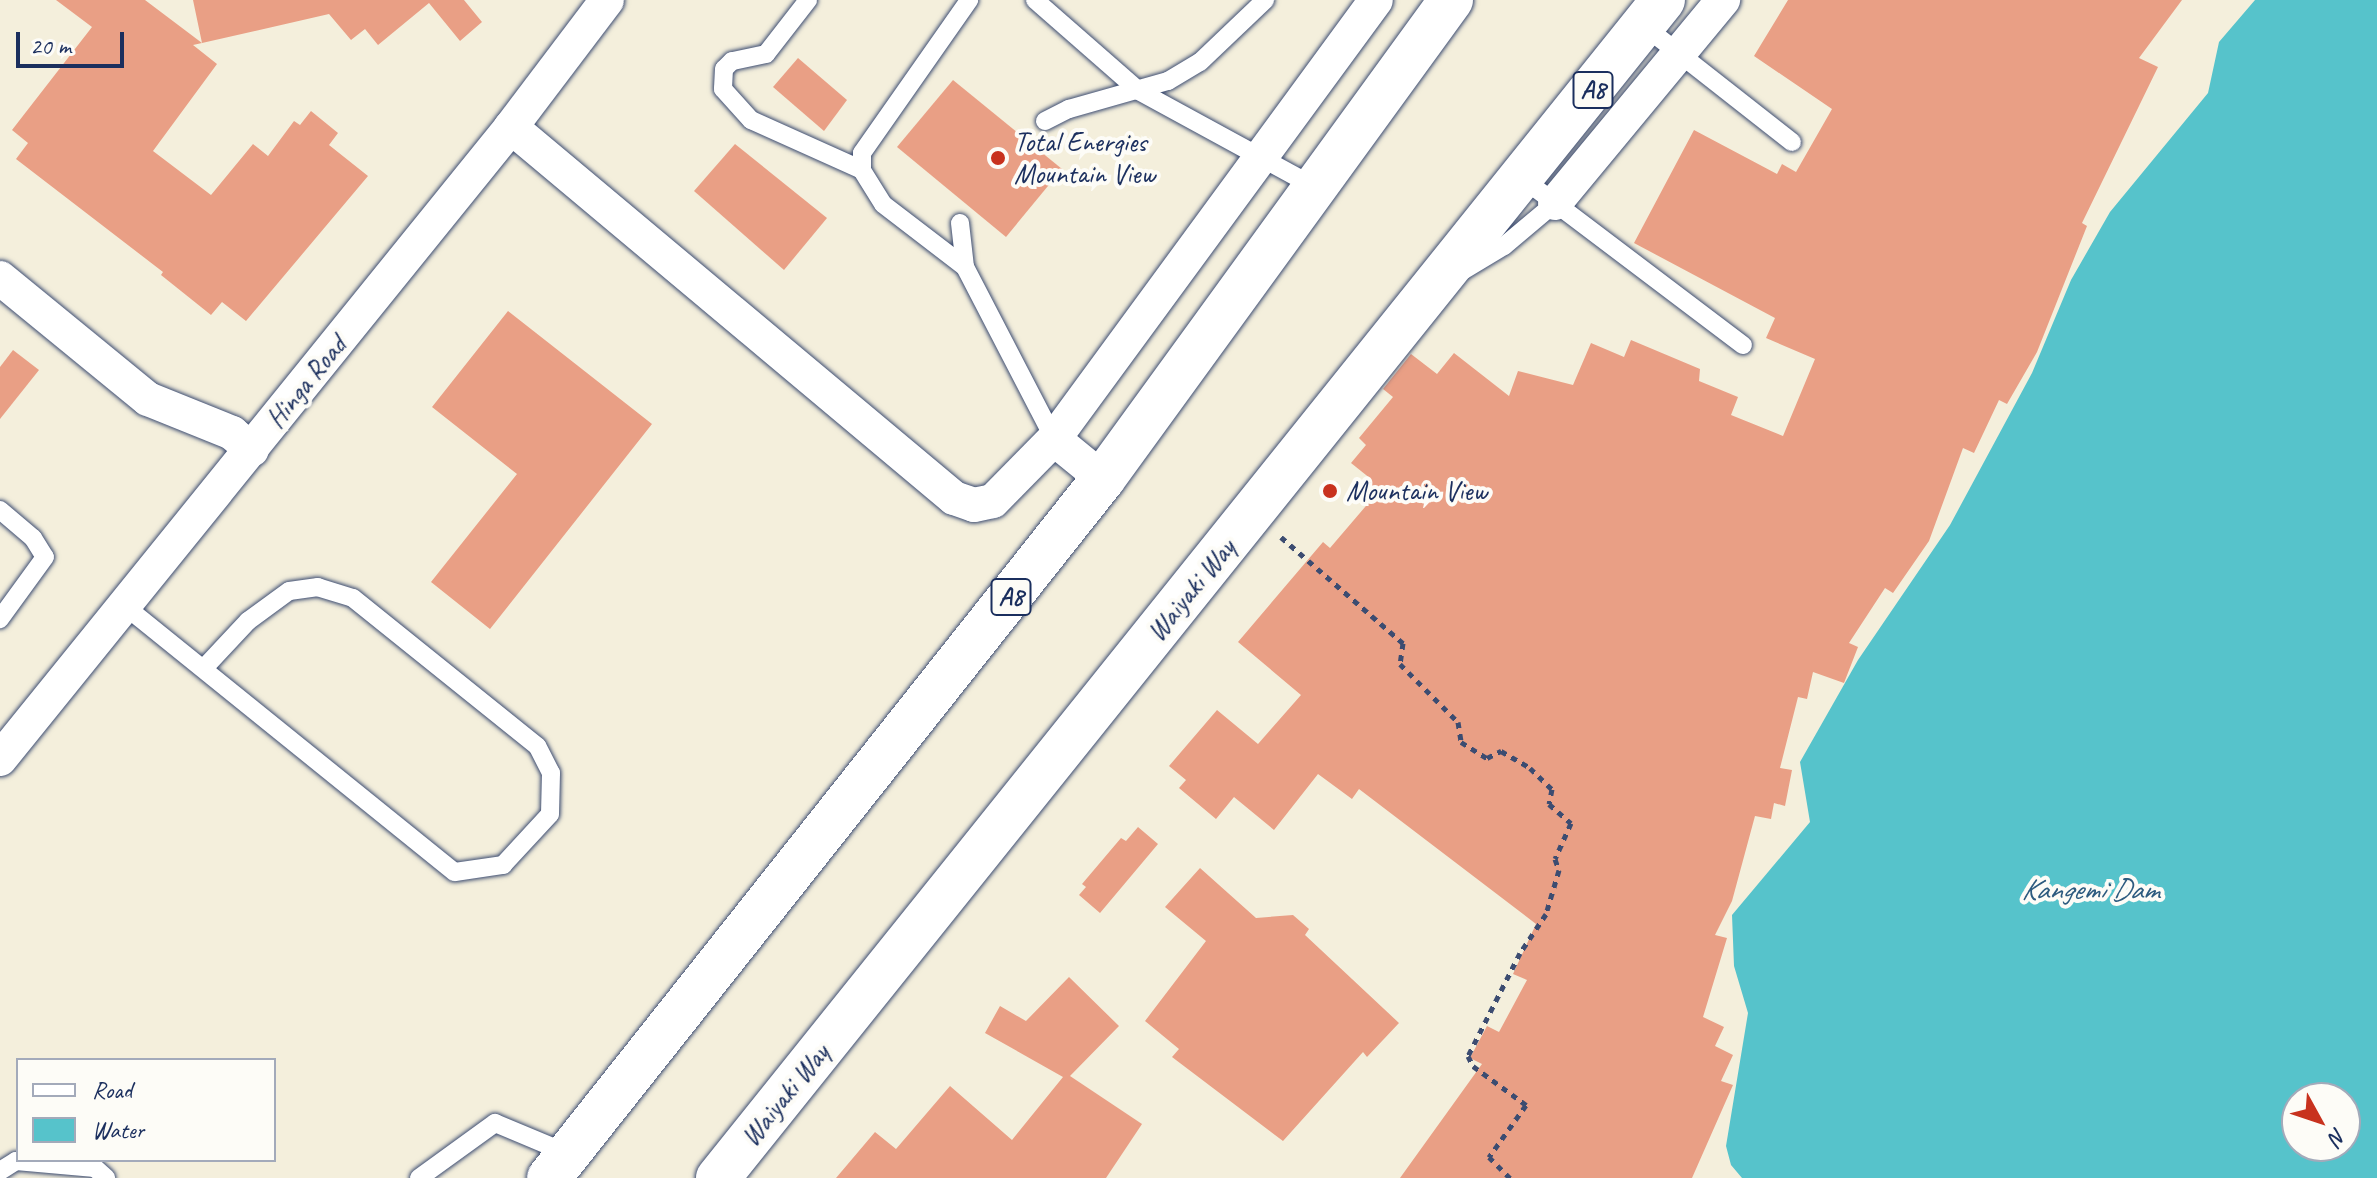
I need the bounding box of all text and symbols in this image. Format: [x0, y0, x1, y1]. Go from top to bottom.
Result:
scale bar [20, 16, 128, 66]
text: 20 m [30, 31, 71, 61]
road number: A8 [1571, 68, 1615, 112]
place label: Total Energies Mountain View [1014, 125, 1155, 191]
marker: Total Energies Mountain View [989, 149, 1007, 167]
street label: Hinga Road [259, 329, 353, 435]
place label: Mountain View [1346, 474, 1487, 508]
marker: Mountain View [1321, 482, 1339, 500]
street label: Waiyaki Way [1139, 532, 1243, 648]
road number: A8 [989, 575, 1033, 619]
water label: Kangemi Dam [2021, 871, 2159, 907]
street label: Waiyaki Way [733, 1037, 837, 1153]
legend [16, 1058, 276, 1162]
text: Road [92, 1075, 132, 1105]
north arrow [2281, 1082, 2361, 1162]
text: Water [92, 1115, 144, 1145]
text: N [2323, 1122, 2353, 1150]

